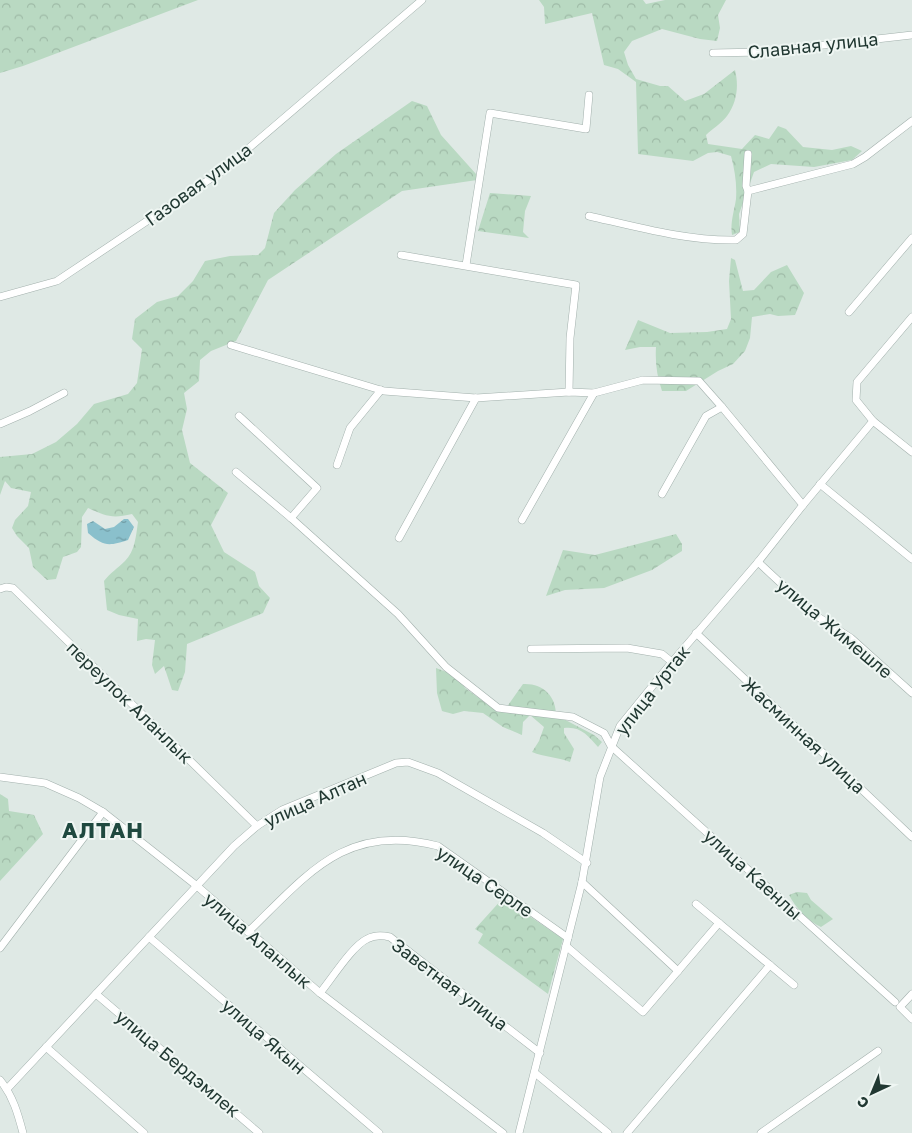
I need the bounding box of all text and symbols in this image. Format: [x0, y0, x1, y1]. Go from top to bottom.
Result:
street label: Славная улица [747, 27, 879, 63]
street label: Газовая улица [140, 138, 256, 230]
street label: улица Жимешле [773, 573, 897, 683]
street label: переулок Аланлык [63, 636, 197, 768]
street label: улица Уртак [610, 640, 694, 740]
street label: Жасминная улица [738, 672, 870, 798]
street label: улица Алтан [260, 767, 370, 831]
district label: АЛТАН [62, 816, 144, 843]
street label: улица Каенлы [699, 824, 807, 924]
street label: улица Серле [433, 841, 537, 921]
street label: улица Аланлык [200, 887, 316, 993]
street label: Заветная улица [388, 933, 512, 1035]
street label: улица Якын [218, 994, 310, 1078]
street label: улица Бердэмлек [111, 1005, 245, 1121]
north arrow [847, 1068, 897, 1118]
text: С [853, 1093, 872, 1112]

